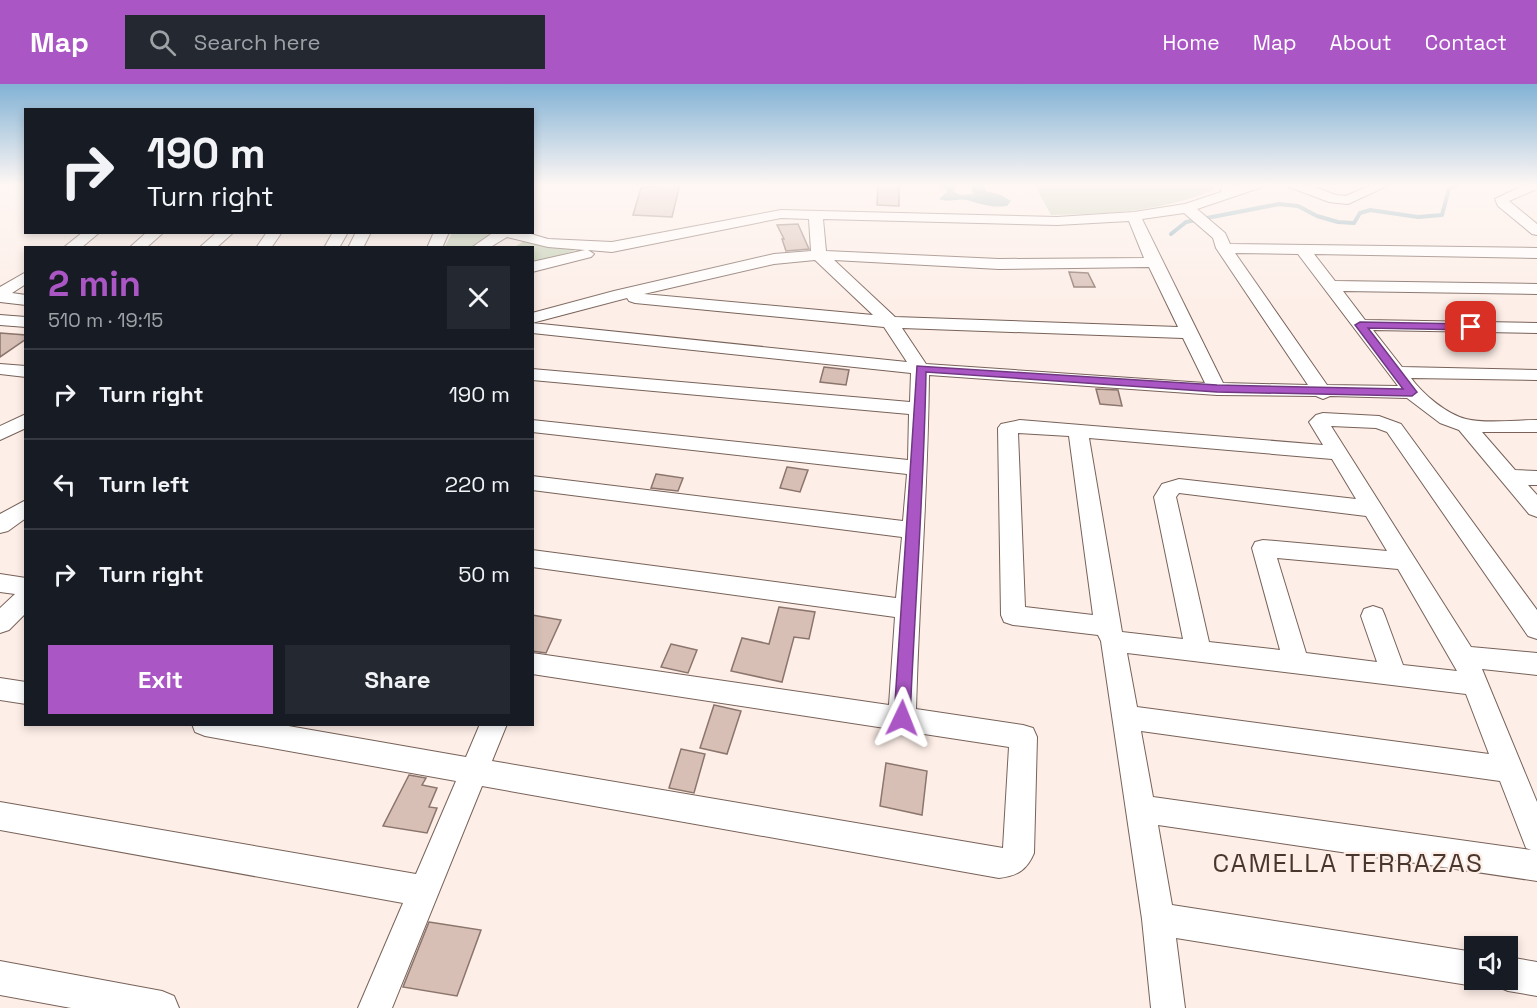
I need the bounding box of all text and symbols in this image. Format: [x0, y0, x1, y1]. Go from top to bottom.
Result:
search box [125, 15, 545, 69]
text: Map [30, 24, 89, 60]
icon: search [146, 26, 179, 59]
text: Search here [194, 28, 321, 56]
text: Home [1162, 29, 1220, 56]
text: Map [1253, 29, 1297, 56]
text: About [1330, 29, 1392, 56]
text: Contact [1425, 29, 1507, 56]
text: 190 m [147, 127, 266, 180]
icon: right [48, 132, 126, 210]
text: Turn right [147, 179, 274, 214]
text: 2 min [48, 261, 141, 307]
button: close [447, 266, 510, 329]
pin [1445, 301, 1496, 352]
text: 510 m · 19:15 [48, 307, 163, 333]
icon: arrive [1454, 310, 1487, 343]
icon: right [48, 378, 81, 411]
text: Turn right [99, 380, 204, 408]
text: 190 m [449, 380, 510, 408]
icon: left [48, 468, 81, 501]
text: Turn left [99, 470, 189, 498]
text: 220 m [445, 470, 510, 498]
icon: right [48, 558, 81, 591]
text: Turn right [99, 560, 204, 588]
text: 50 m [458, 560, 510, 588]
button: Exit [48, 645, 273, 714]
button: Share [285, 645, 510, 714]
position arrow [870, 686, 934, 750]
district label: CAMELLA TERRAZAS [1213, 846, 1483, 880]
map controls [1464, 936, 1518, 990]
button: sound [1464, 936, 1518, 990]

